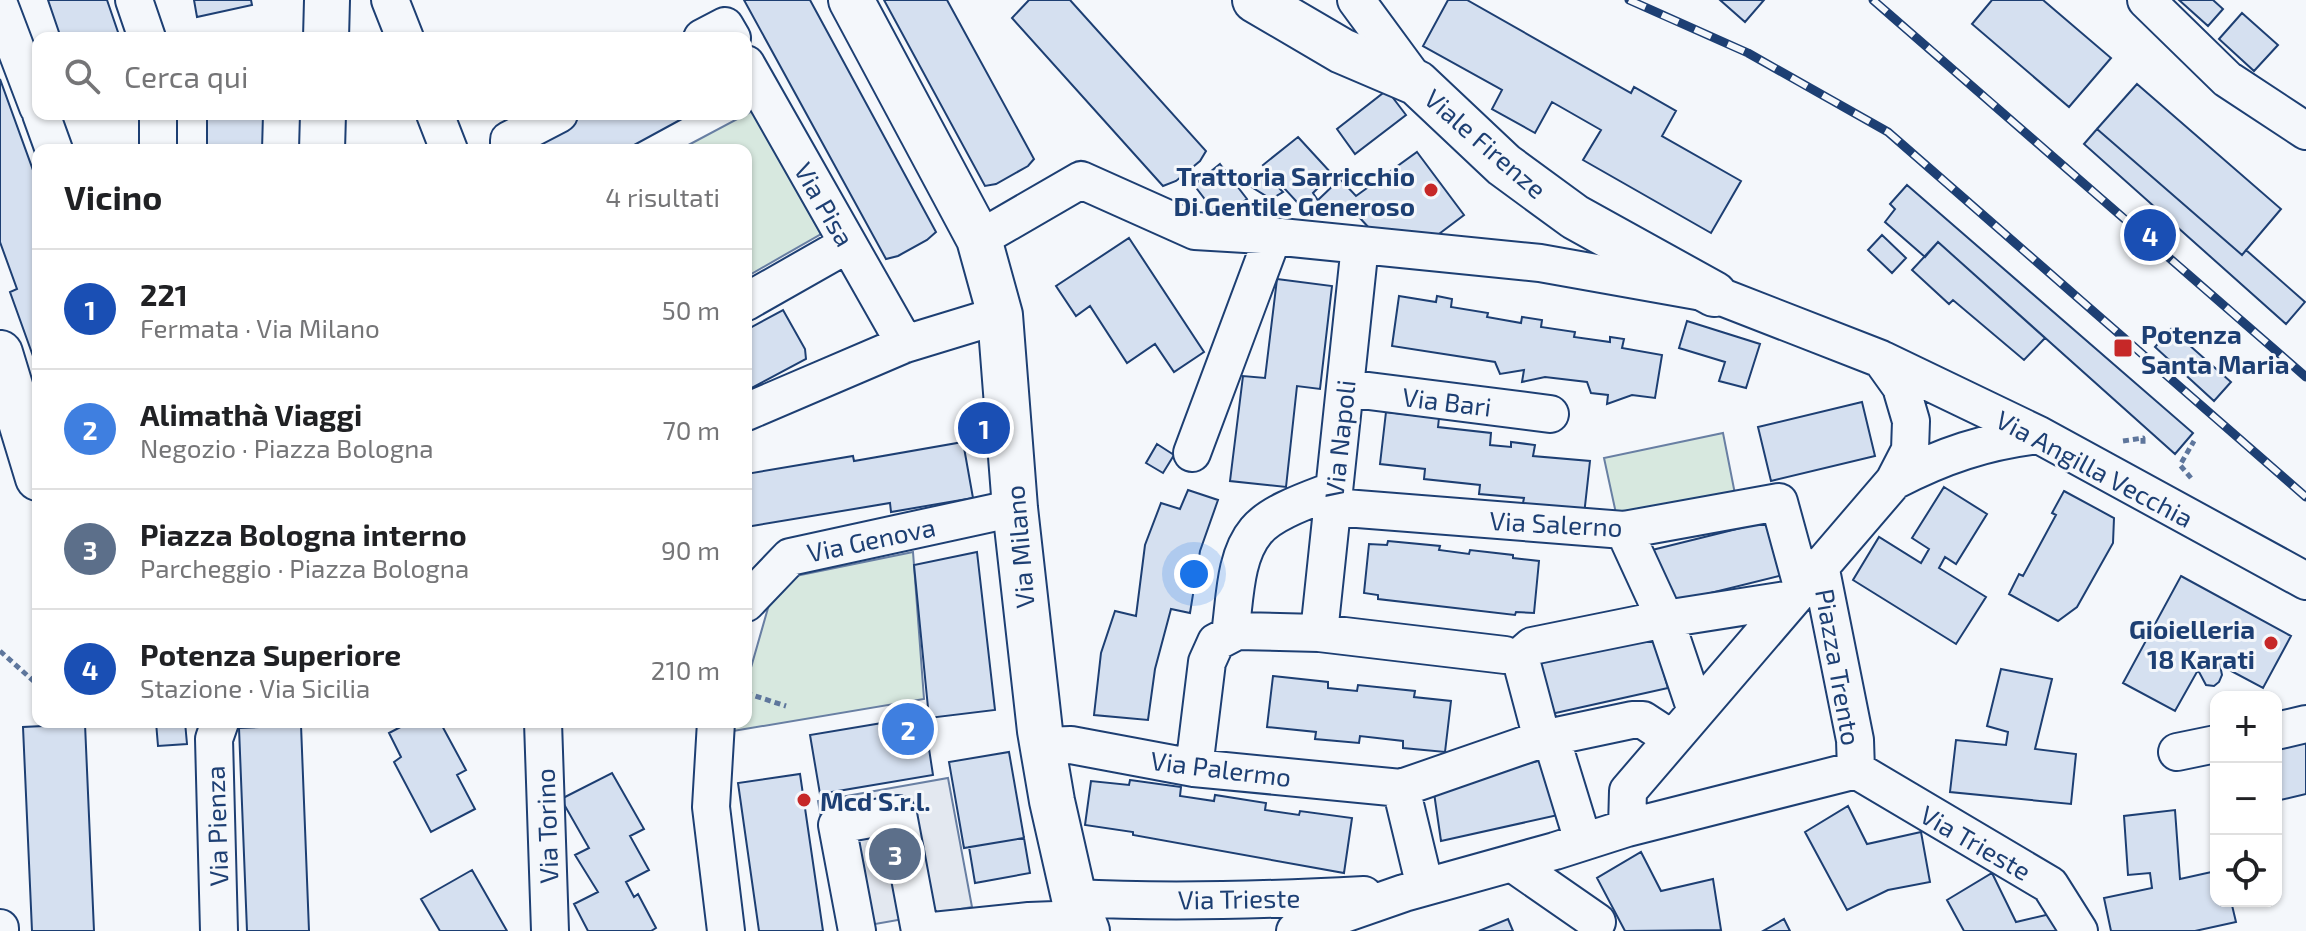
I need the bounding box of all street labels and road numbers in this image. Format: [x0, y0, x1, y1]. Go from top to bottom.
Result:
street label: Viale Firenze [1419, 82, 1553, 204]
street label: Via Pisa [789, 157, 861, 251]
street label: Via Napoli [1317, 378, 1361, 500]
street label: Via Bari [1401, 380, 1493, 422]
street label: Via Angilla Vecchia [1991, 403, 2199, 533]
street label: Via Milano [998, 484, 1040, 610]
street label: Via Salerno [1489, 504, 1623, 542]
street label: Via Genova [804, 510, 938, 568]
street label: Piazza Trento [1810, 586, 1868, 748]
street label: Via Palermo [1149, 744, 1293, 792]
street label: Via Pienza [198, 765, 234, 887]
street label: Via Torino [528, 768, 564, 884]
street label: Via Trieste [1915, 798, 2037, 886]
street label: Via Trieste [1178, 881, 1300, 915]

